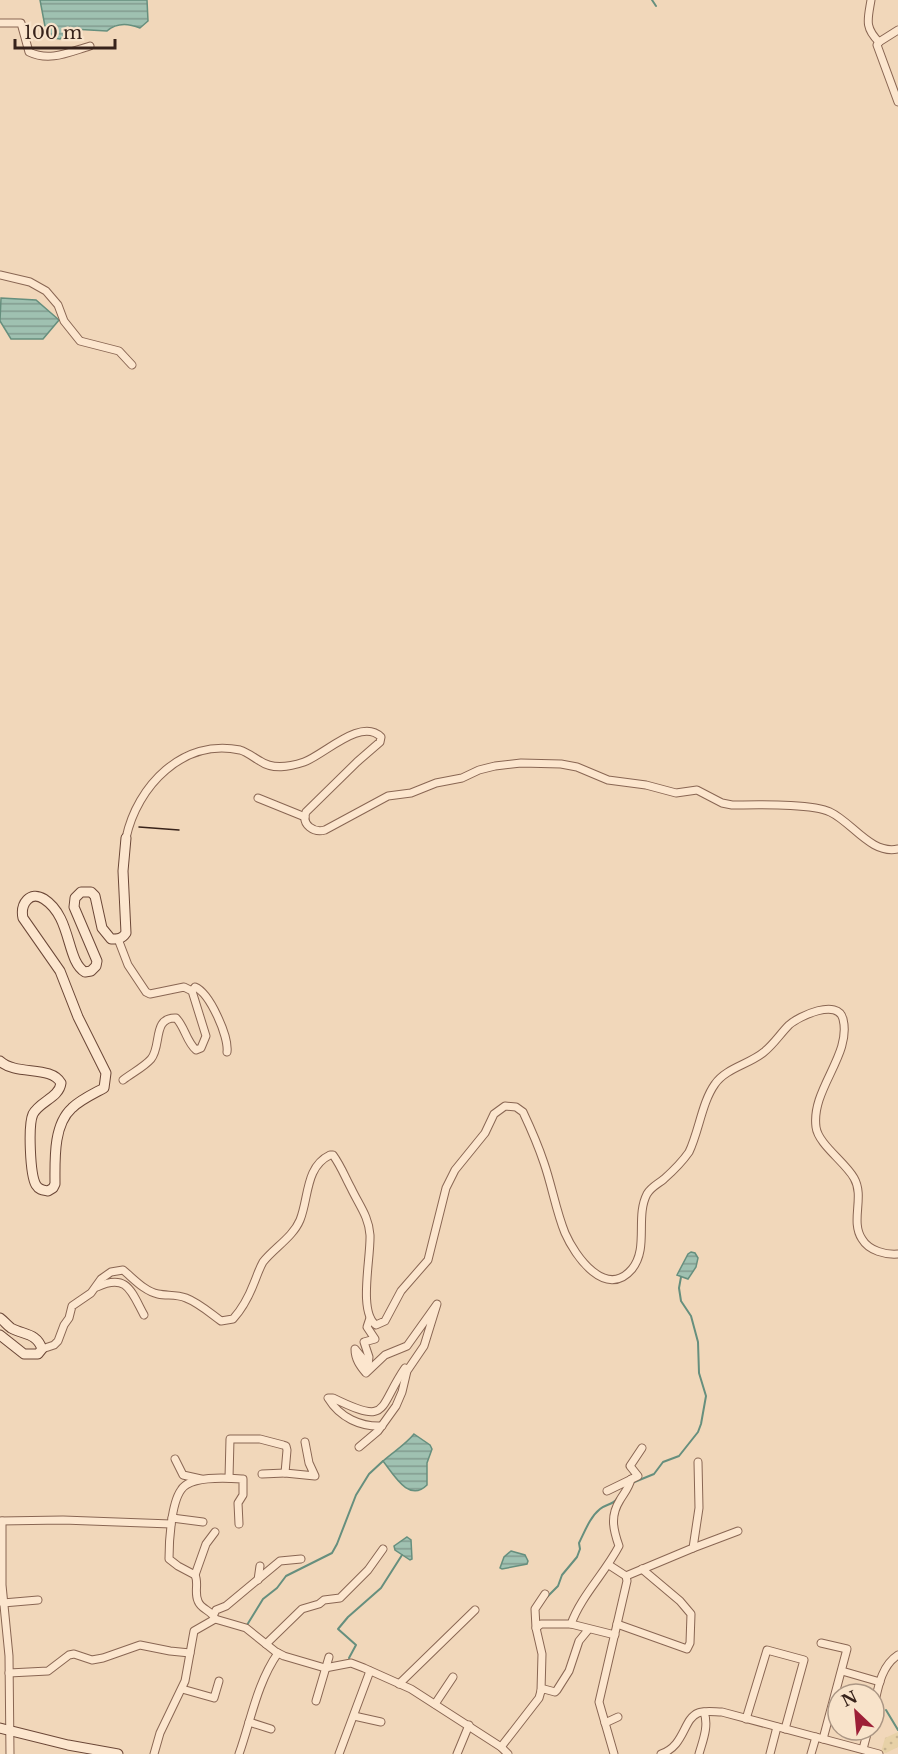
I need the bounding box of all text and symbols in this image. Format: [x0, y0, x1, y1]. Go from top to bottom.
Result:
scale bar [15, 12, 116, 50]
text: 100 m [24, 22, 82, 44]
north arrow [826, 1682, 886, 1742]
text: N [838, 1686, 861, 1711]

